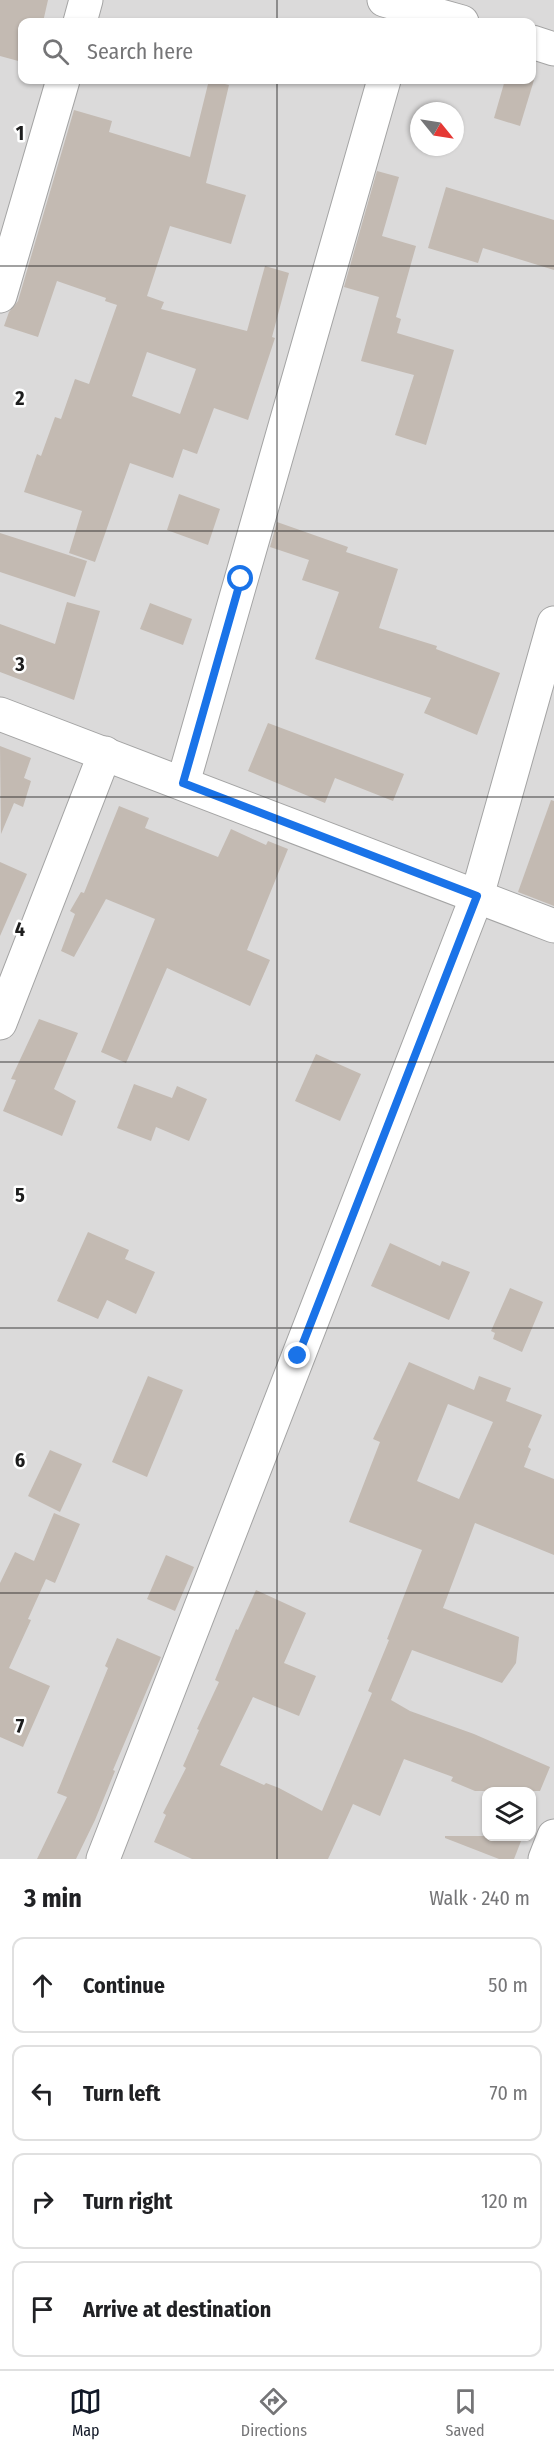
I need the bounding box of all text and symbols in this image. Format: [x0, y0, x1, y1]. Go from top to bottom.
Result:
search box [18, 18, 536, 84]
icon: search [39, 35, 72, 68]
text: Search here [87, 38, 193, 65]
north arrow [410, 102, 464, 156]
text: 1 [16, 121, 24, 145]
text: 2 [14, 386, 25, 410]
route start [227, 565, 253, 591]
text: 3 [14, 652, 25, 676]
text: 4 [15, 917, 25, 941]
text: 5 [15, 1183, 25, 1207]
route end [284, 1342, 310, 1368]
text: 6 [15, 1448, 25, 1472]
text: 7 [16, 1714, 25, 1738]
map controls [482, 1787, 536, 1841]
button: layers [482, 1787, 536, 1841]
text: 3 min [24, 1883, 82, 1914]
text: Walk · 240 m [429, 1886, 530, 1910]
icon: ahead [26, 1969, 59, 2002]
text: Continue [83, 1972, 165, 1999]
text: 50 m [488, 1973, 528, 1997]
icon: left [26, 2077, 59, 2110]
text: Turn left [83, 2080, 161, 2107]
text: 70 m [490, 2081, 528, 2105]
icon: right [26, 2185, 59, 2218]
text: Turn right [83, 2188, 172, 2215]
text: 120 m [481, 2189, 528, 2213]
icon: arrive [26, 2293, 59, 2326]
text: Arrive at destination [83, 2296, 271, 2323]
tab: Map [69, 2385, 102, 2440]
tab: Directions [241, 2385, 307, 2440]
tab: Saved [446, 2385, 485, 2440]

